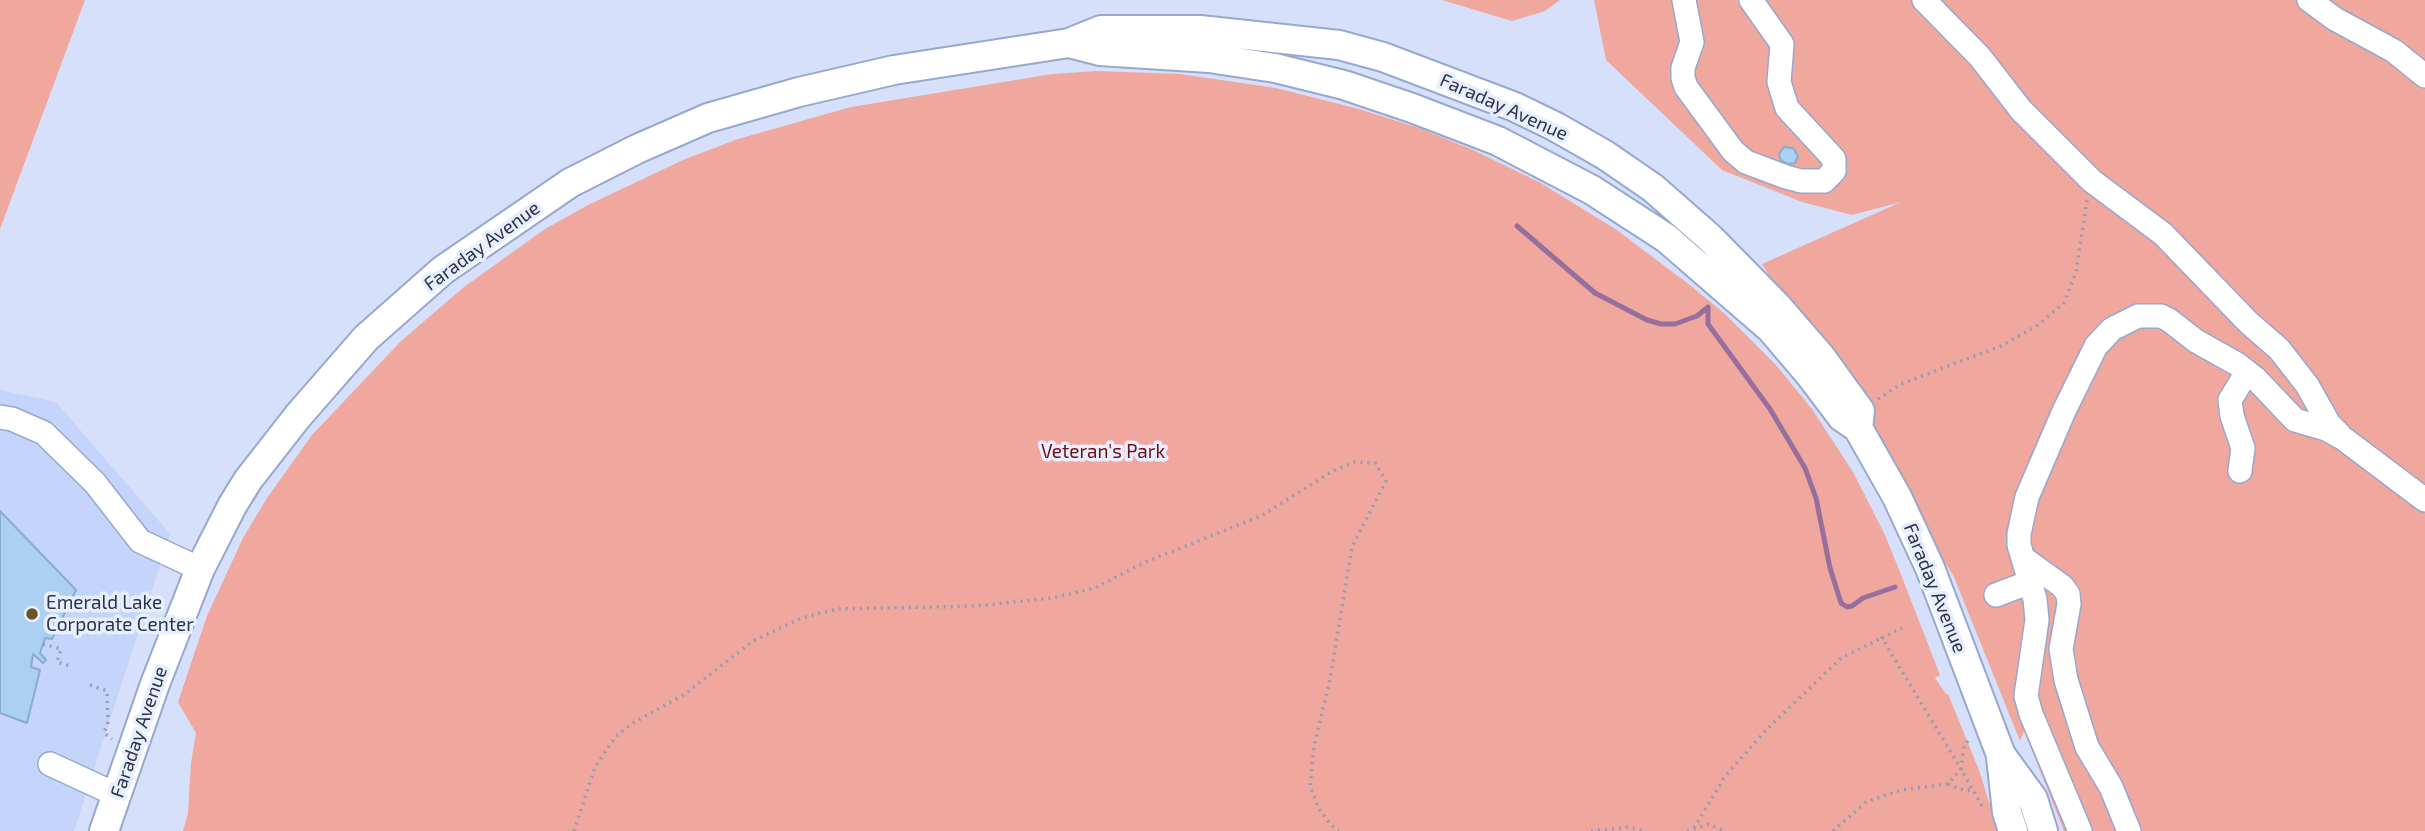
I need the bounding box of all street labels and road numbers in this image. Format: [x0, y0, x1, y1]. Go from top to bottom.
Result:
street label: Faraday Avenue [1437, 69, 1571, 145]
street label: Faraday Avenue [420, 196, 544, 296]
street label: Faraday Avenue [1899, 520, 1971, 656]
street label: Faraday Avenue [106, 663, 172, 801]

